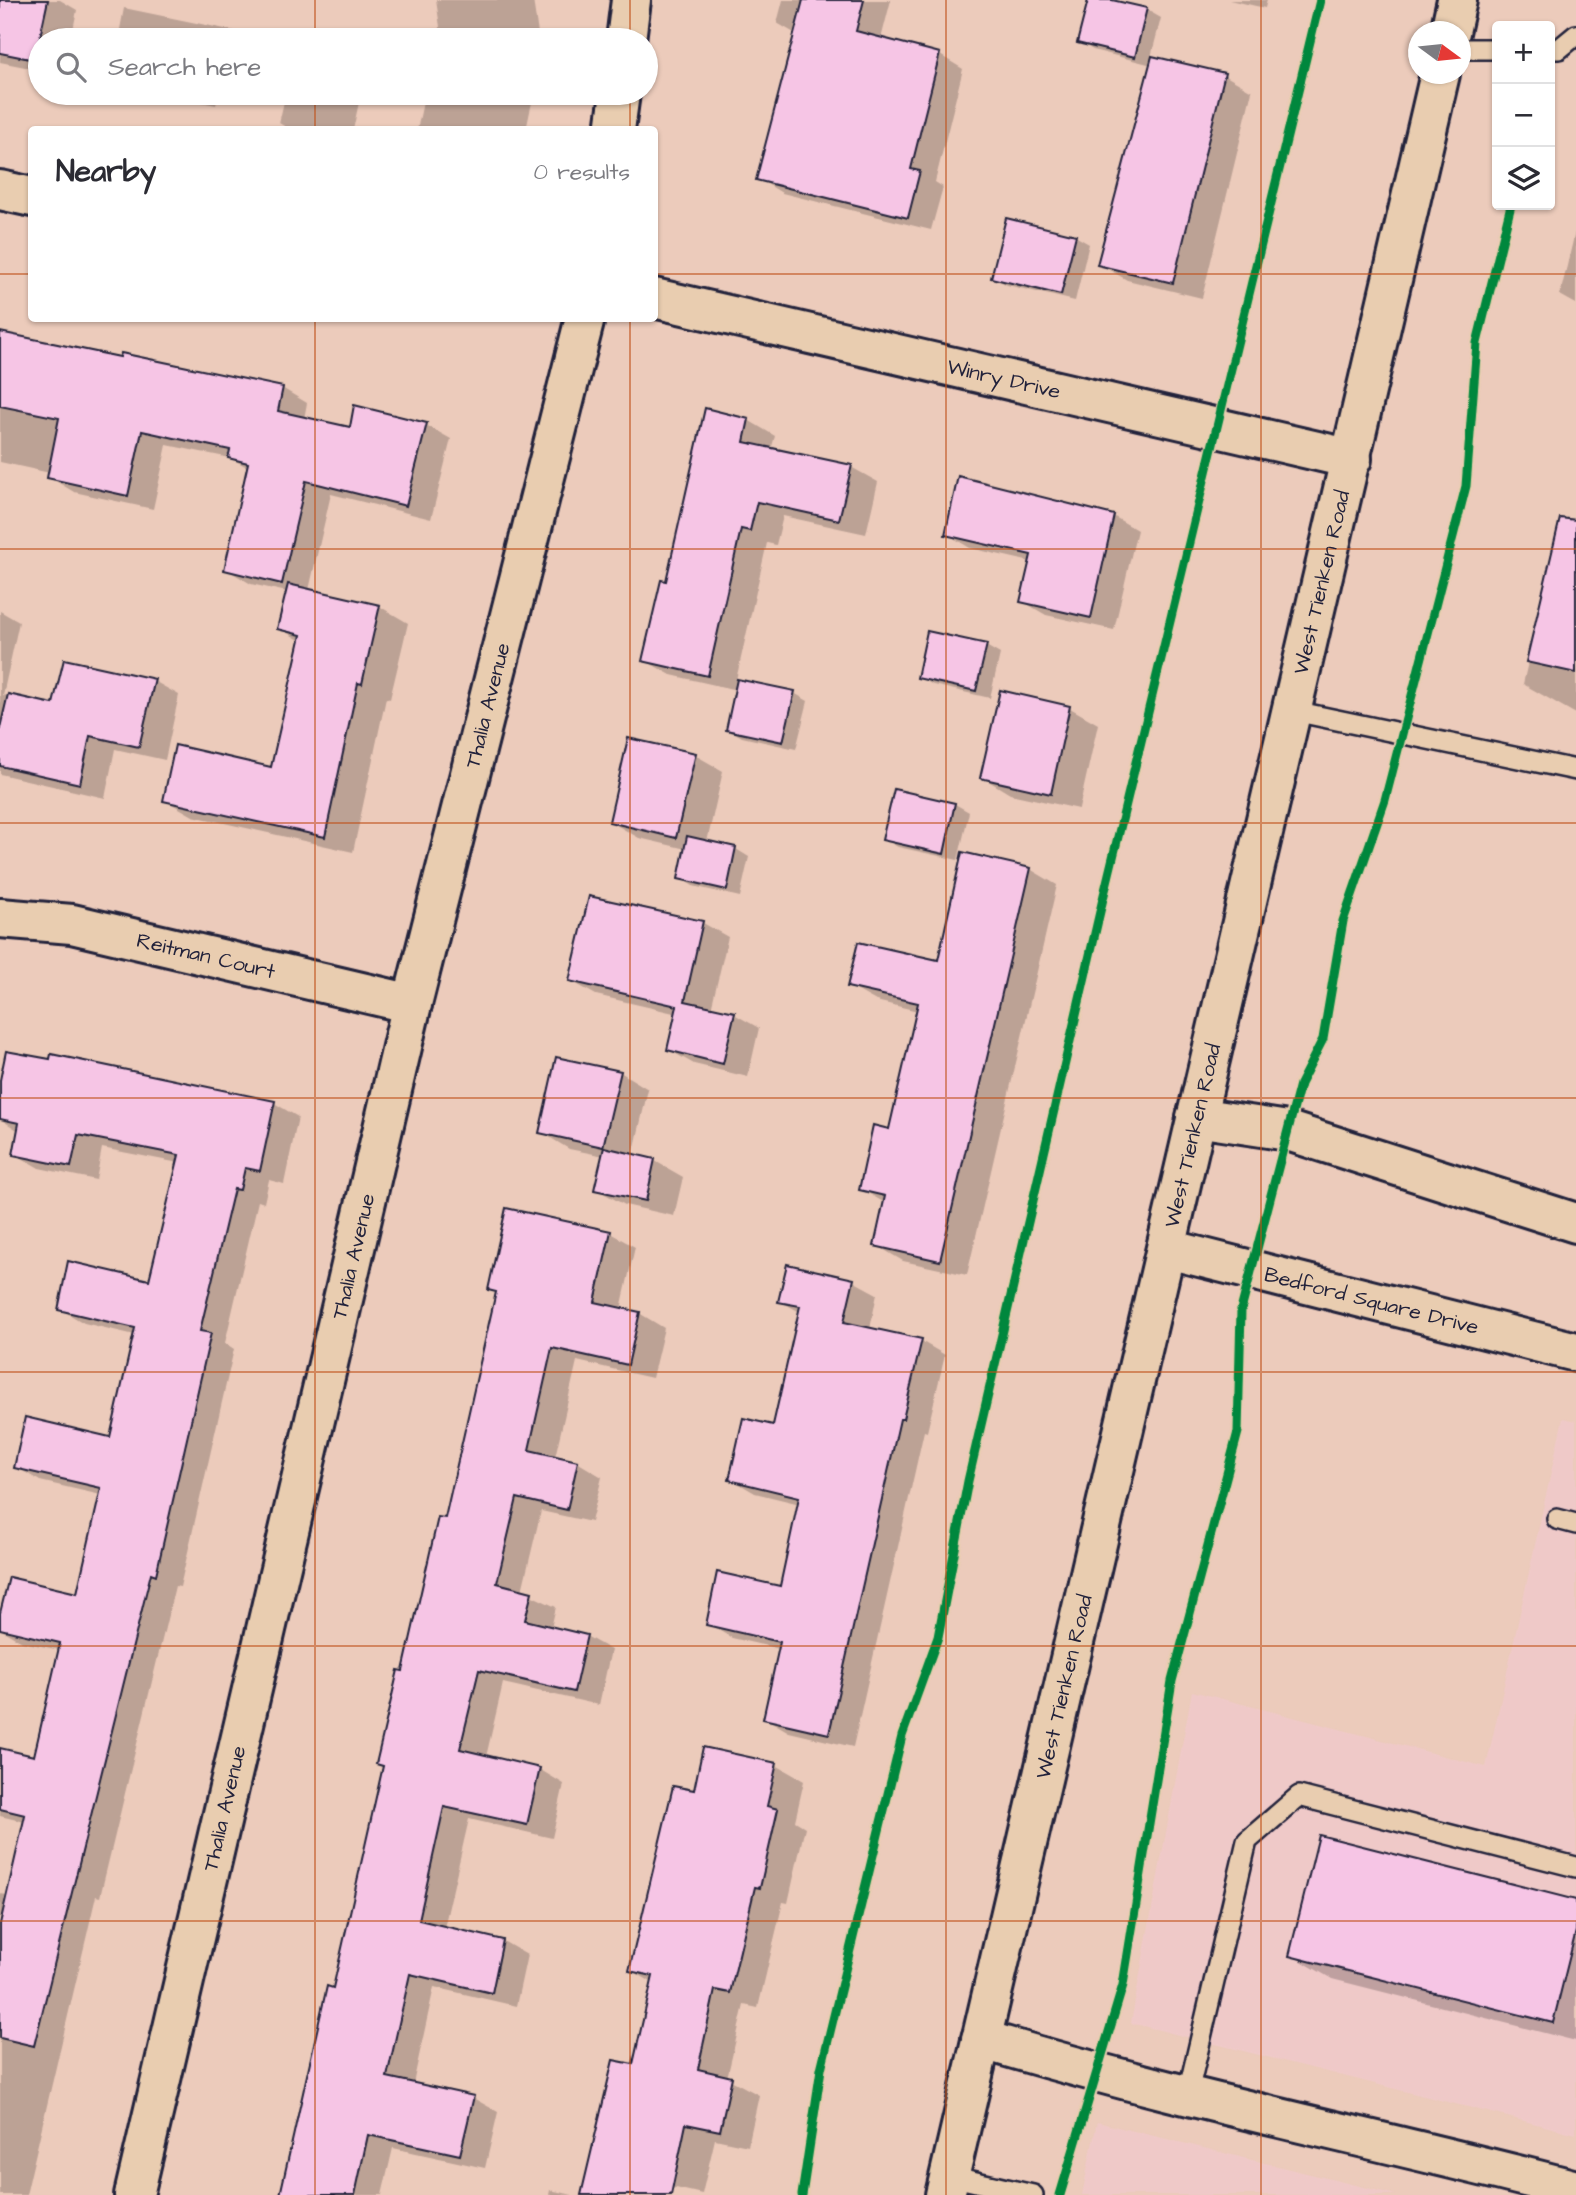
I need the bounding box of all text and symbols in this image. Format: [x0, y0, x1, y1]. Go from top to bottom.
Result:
north arrow [1408, 21, 1471, 84]
map controls [1492, 21, 1555, 210]
button: + [1492, 21, 1555, 84]
search box [28, 28, 658, 105]
icon: search [52, 48, 90, 86]
text: Search here [108, 49, 261, 85]
button: − [1492, 84, 1555, 147]
button: layers [1492, 147, 1555, 210]
text: Nearby [56, 151, 156, 193]
text: 0 results [533, 156, 630, 188]
street label: Winry Drive [944, 352, 1063, 406]
street label: West Tienken Road [1286, 487, 1357, 677]
street label: Thalia Avenue [458, 640, 517, 771]
street label: Reitman Court [134, 925, 279, 986]
street label: West Tienken Road [1157, 1040, 1228, 1230]
street label: Thalia Avenue [324, 1191, 382, 1322]
street label: Bedford Square Drive [1261, 1259, 1482, 1341]
street label: West Tienken Road [1028, 1592, 1099, 1782]
street label: Thalia Avenue [196, 1743, 253, 1874]

